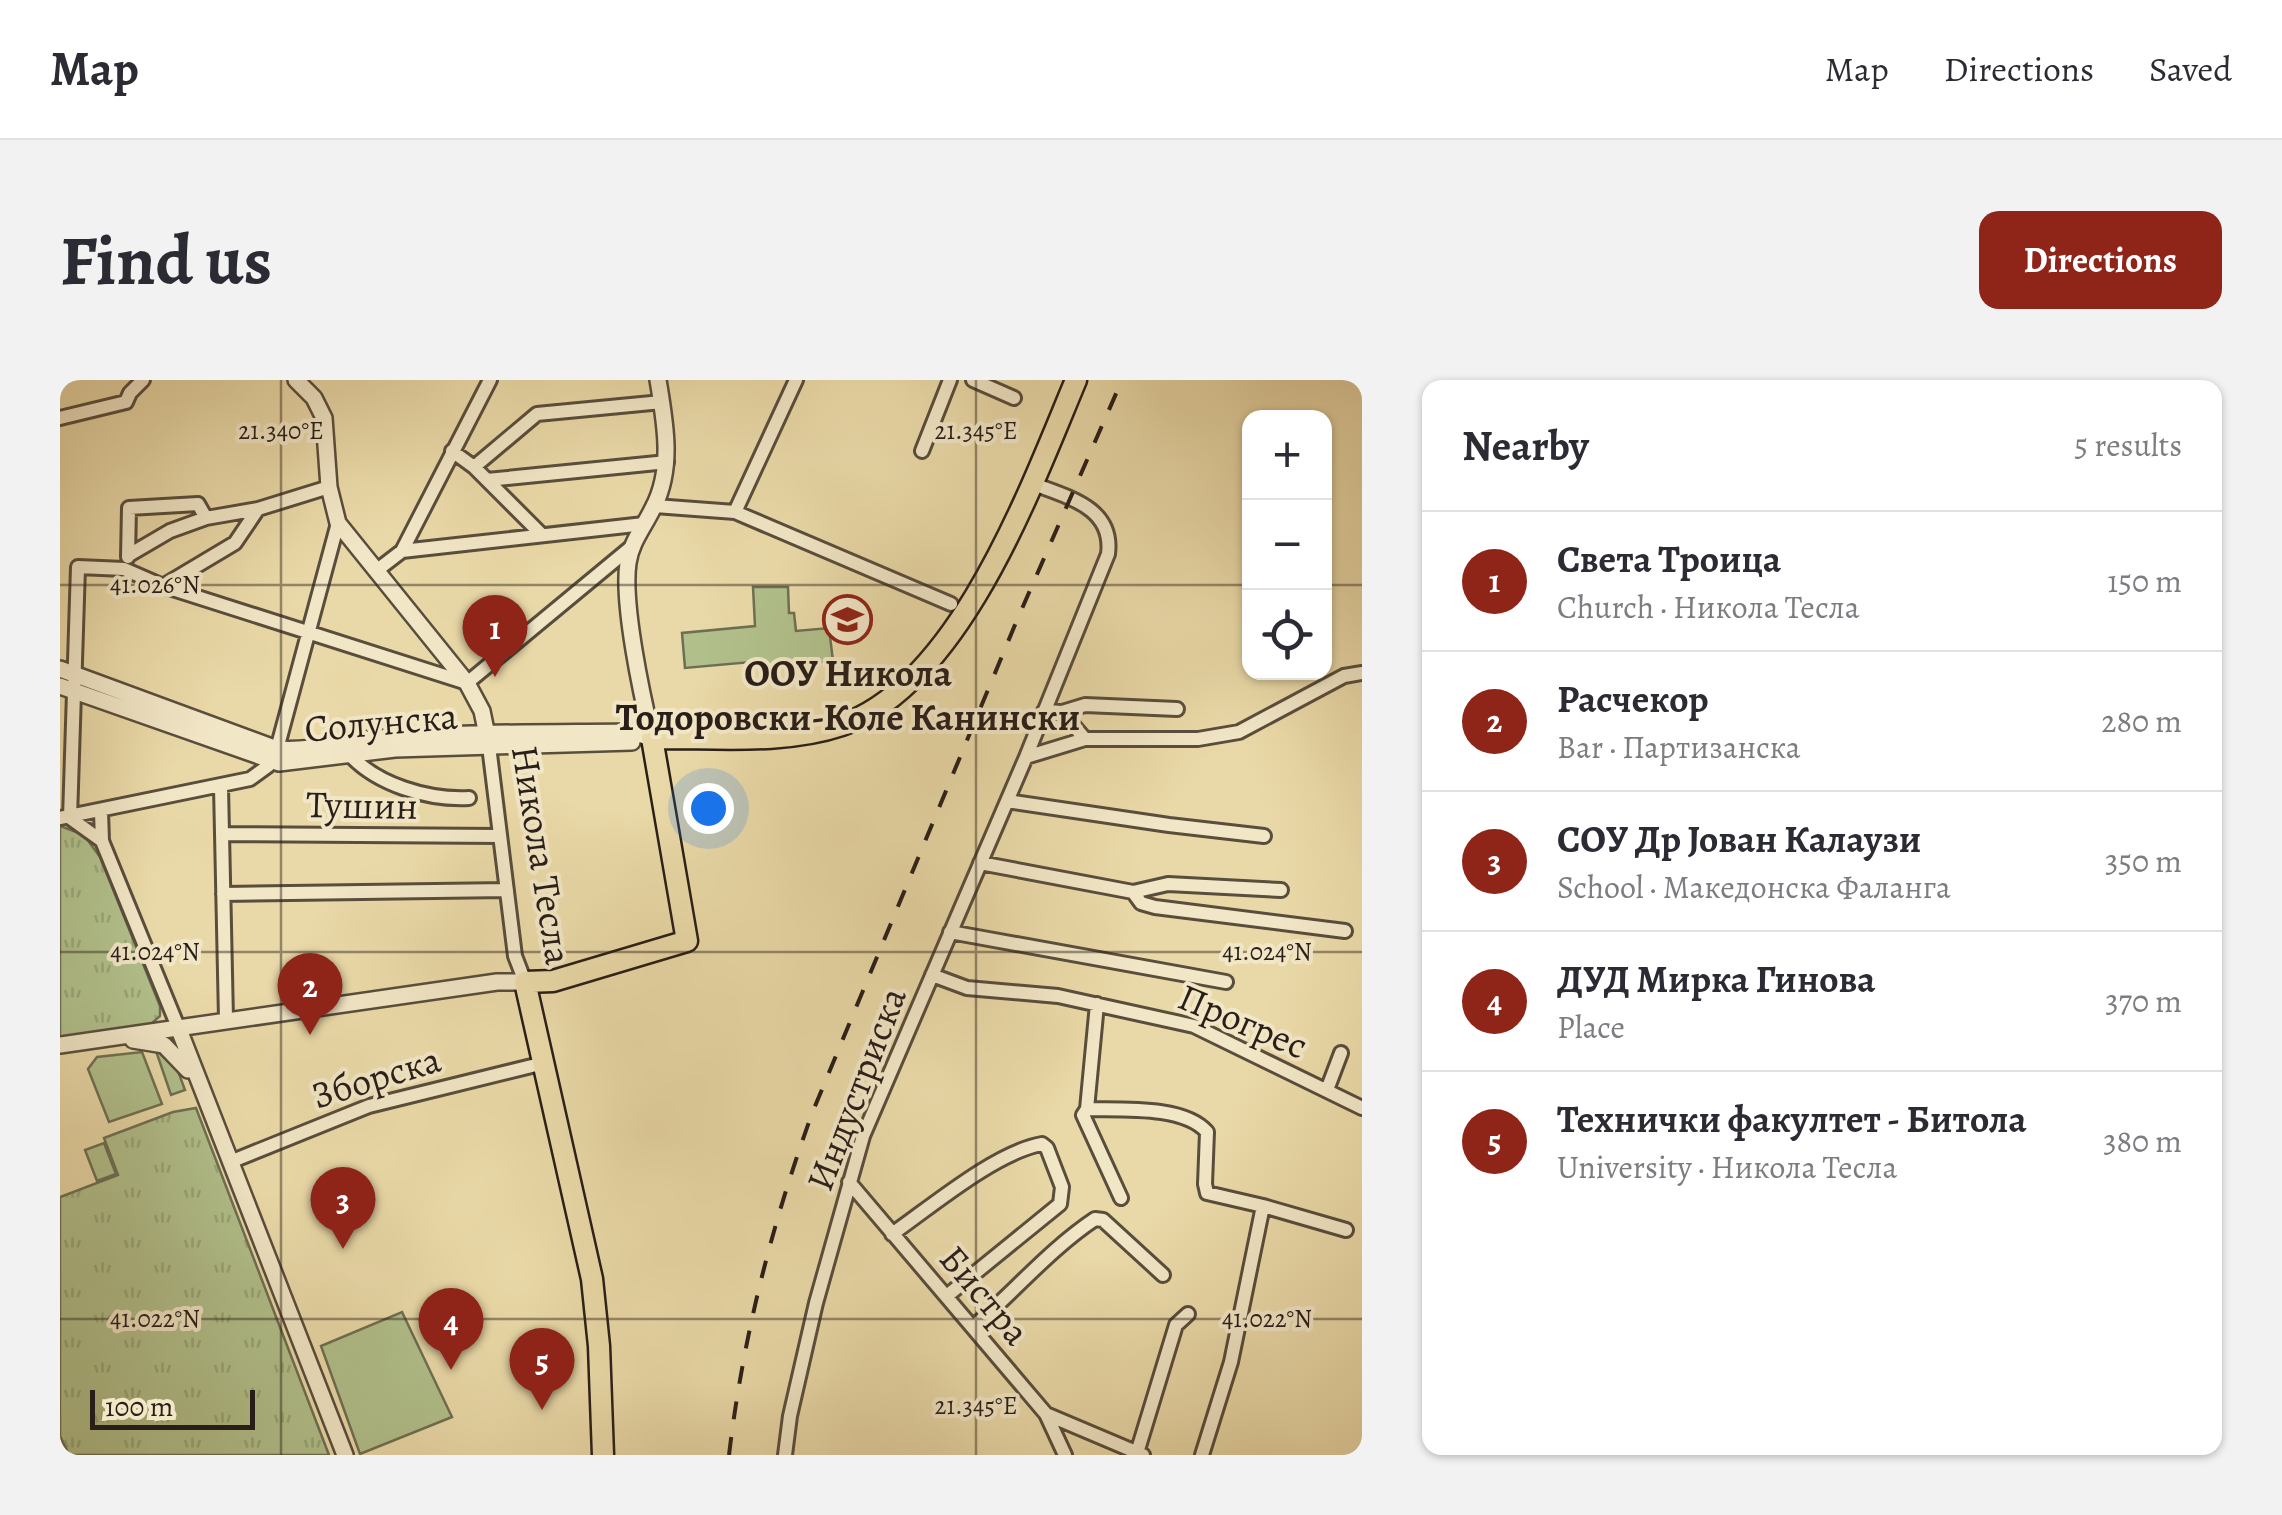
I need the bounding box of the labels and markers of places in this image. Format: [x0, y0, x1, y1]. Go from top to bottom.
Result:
school or university icon: ООУ Никола Тодоровски-Коле Канински [822, 593, 874, 645]
pin: 1 [462, 594, 528, 677]
place label: ООУ Никола Тодоровски-Коле Канински [616, 647, 1080, 743]
pin: 2 [278, 952, 342, 1035]
pin: 3 [310, 1166, 376, 1249]
pin: 4 [418, 1288, 484, 1370]
pin: 5 [510, 1328, 574, 1410]

